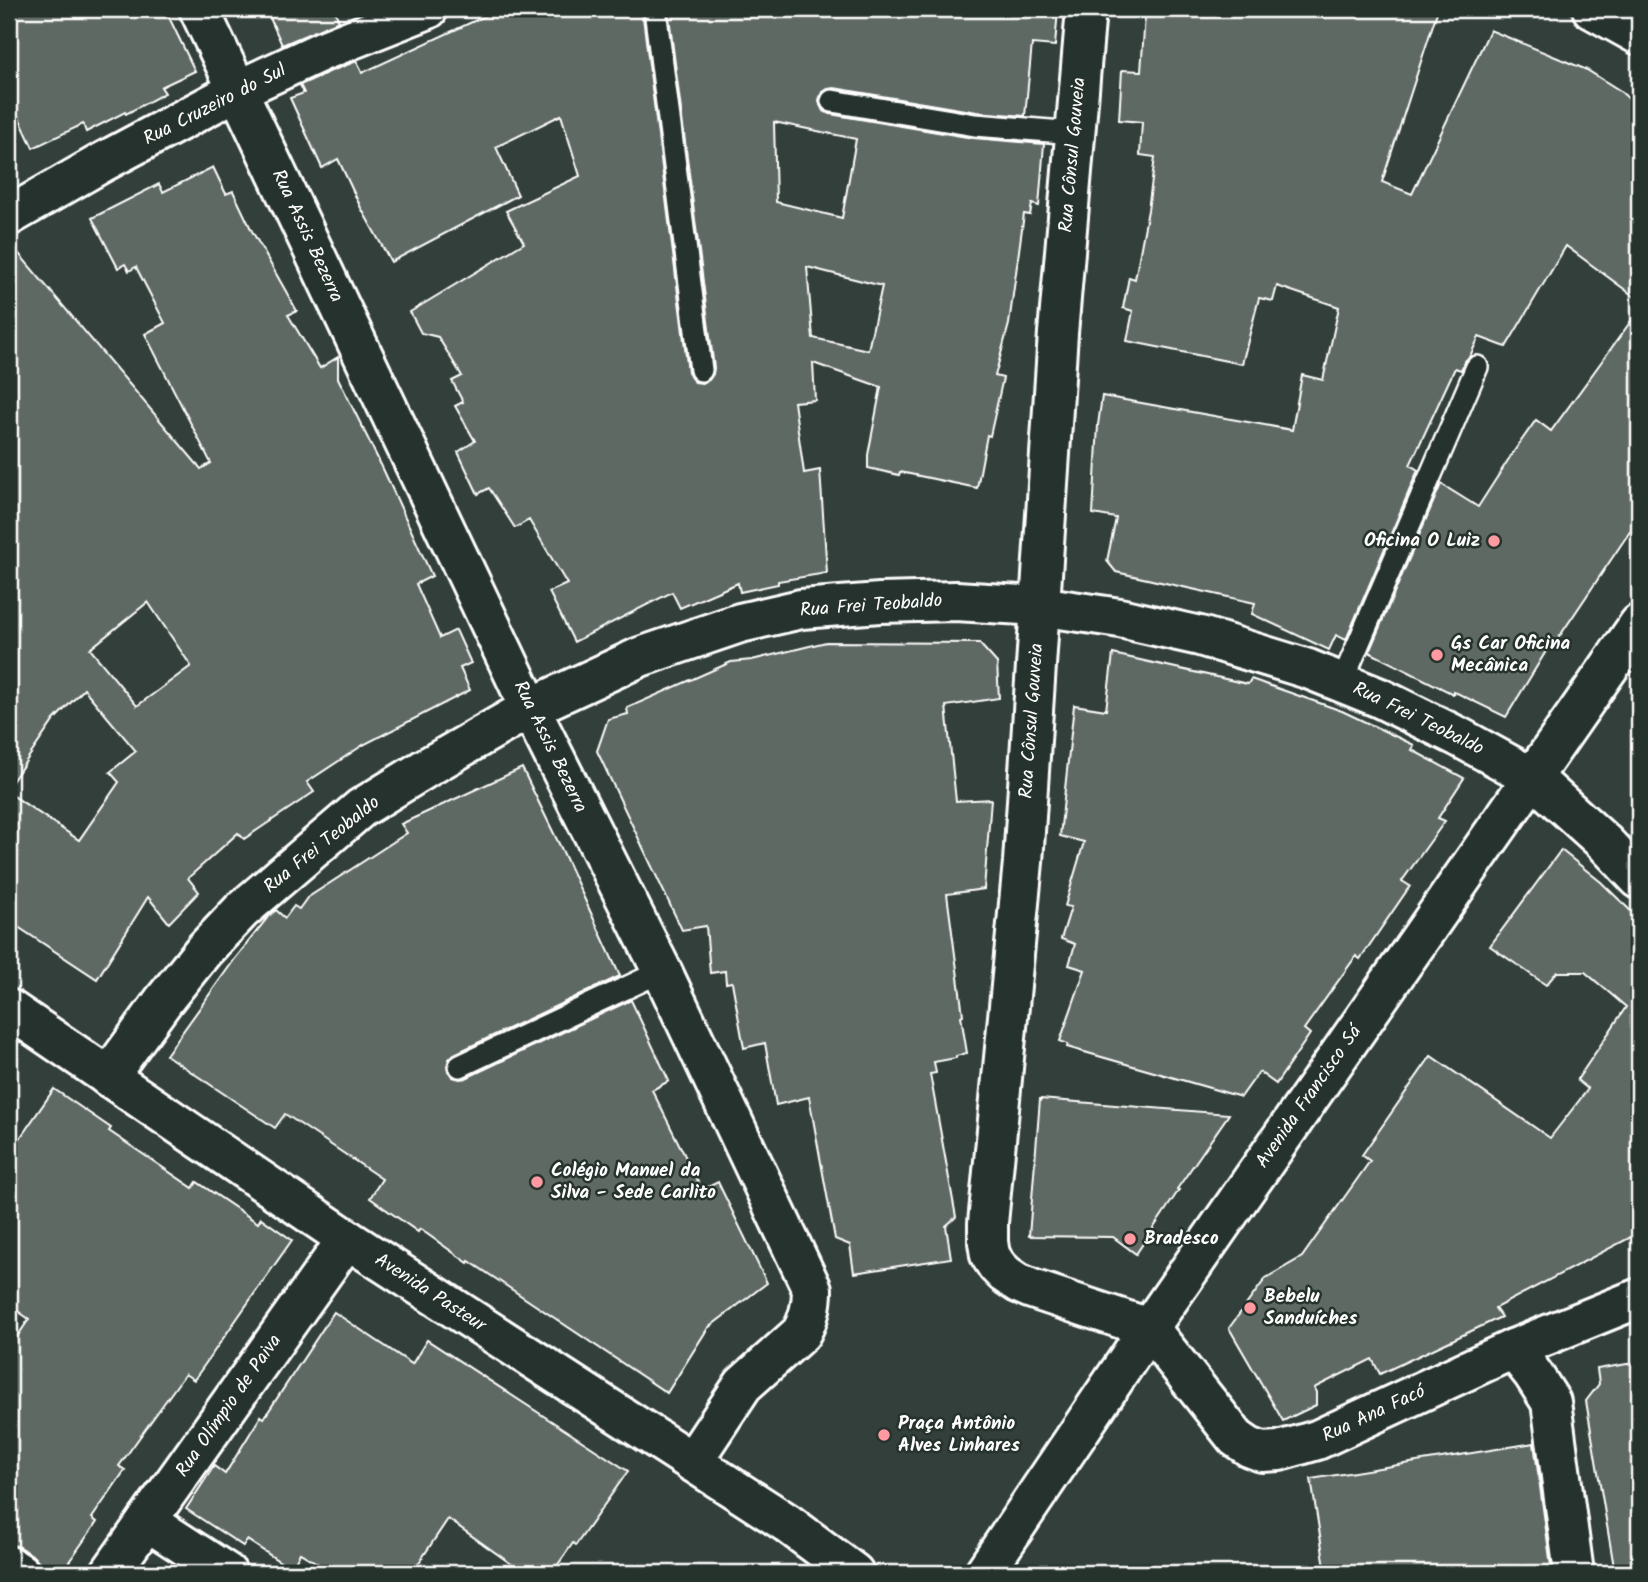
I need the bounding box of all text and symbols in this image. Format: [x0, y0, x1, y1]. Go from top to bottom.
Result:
street label: Rua Cruzeiro do Sul [138, 56, 292, 154]
street label: Rua Cônsul Gouveia [1051, 76, 1095, 234]
street label: Rua Assis Bezerra [263, 164, 351, 308]
place label: Oficina O Luiz [1364, 526, 1480, 556]
marker: Oficina O Luiz [1486, 533, 1502, 549]
street label: Rua Frei Teobaldo [799, 586, 943, 626]
place label: Gs Car Oficina Mecânica [1451, 629, 1570, 681]
street label: Rua Cônsul Gouveia [1012, 642, 1052, 800]
marker: Gs Car Oficina Mecânica [1429, 647, 1445, 663]
street label: Rua Frei Teobaldo [1347, 674, 1489, 764]
street label: Rua Assis Bezerra [505, 676, 595, 818]
street label: Rua Frei Teobaldo [257, 788, 387, 902]
street label: Avenida Francisco Sá [1248, 1018, 1371, 1175]
place label: Colégio Manuel da Silva - Sede Carlito [551, 1156, 716, 1208]
marker: Colégio Manuel da Silva - Sede Carlito [529, 1174, 545, 1190]
place label: Bradesco [1144, 1224, 1219, 1254]
marker: Bradesco [1122, 1231, 1138, 1247]
street label: Avenida Pasteur [368, 1246, 493, 1341]
place label: Bebelu Sanduíches [1264, 1282, 1357, 1334]
marker: Bebelu Sanduíches [1242, 1300, 1258, 1316]
street label: Rua Olímpio de Paiva [168, 1328, 290, 1484]
street label: Rua Ana Facó [1317, 1376, 1432, 1451]
place label: Praça Antônio Alves Linhares [898, 1409, 1020, 1461]
marker: Praça Antônio Alves Linhares [876, 1427, 892, 1443]

